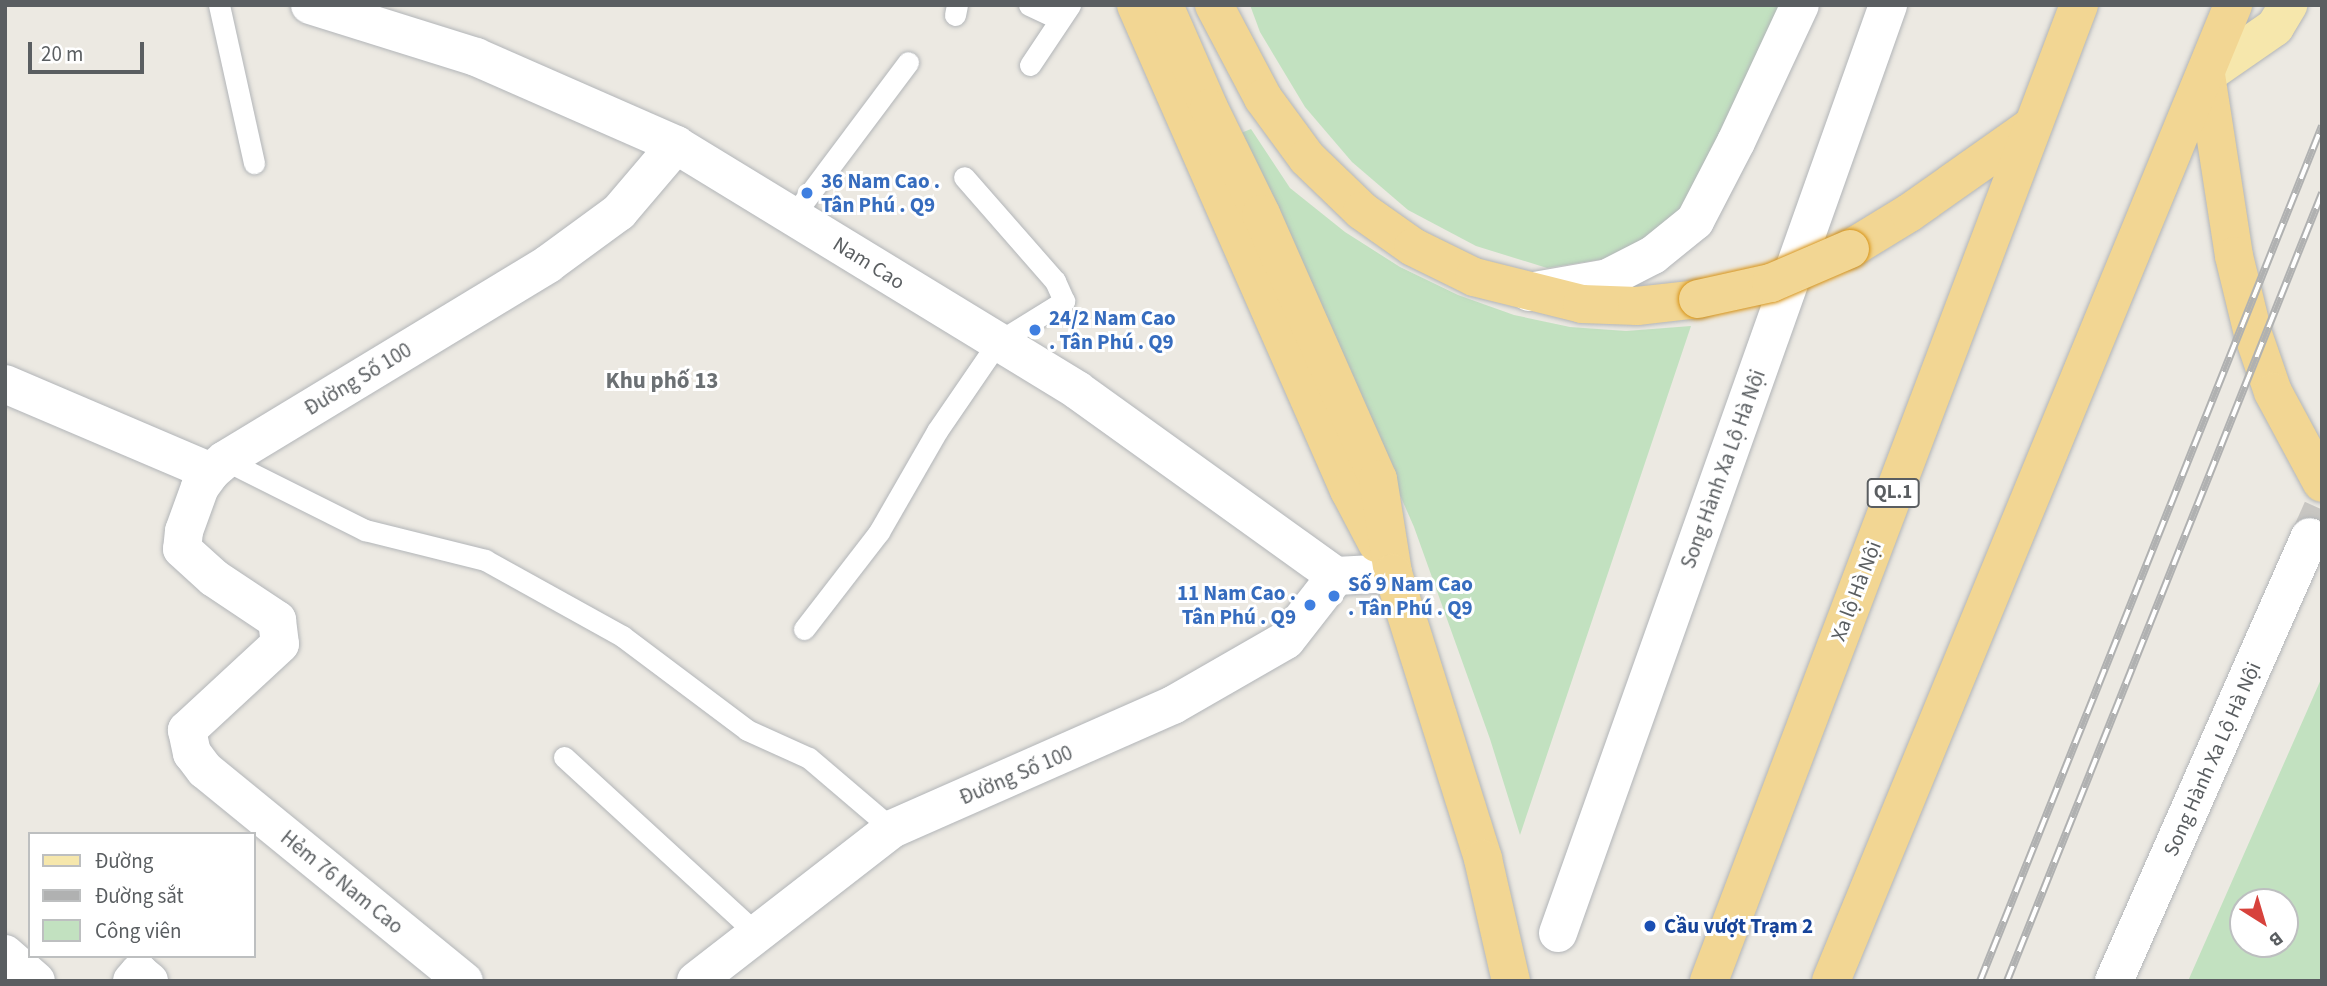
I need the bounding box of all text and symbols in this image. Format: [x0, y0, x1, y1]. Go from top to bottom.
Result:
scale bar [32, 28, 147, 72]
text: 20 m [41, 39, 83, 69]
place label: 36 Nam Cao . Tân Phú . Q9 [821, 168, 940, 218]
marker: 36 Nam Cao . Tân Phú . Q9 [799, 185, 815, 201]
street label: Nam Cao [829, 231, 909, 295]
place label: 24/2 Nam Cao . Tân Phú . Q9 [1049, 305, 1176, 355]
marker: 24/2 Nam Cao . Tân Phú . Q9 [1027, 322, 1043, 338]
street label: Đường Số 100 [300, 337, 416, 421]
street label: Song Hành Xa Lộ Hà Nội [1675, 366, 1771, 572]
district label: Khu phố 13 [606, 367, 718, 395]
road number: QL.1 [1865, 478, 1921, 508]
street label: Xa lộ Hà Nội [1825, 538, 1887, 644]
place label: Số 9 Nam Cao . Tân Phú . Q9 [1348, 571, 1473, 621]
place label: 11 Nam Cao . Tân Phú . Q9 [1177, 580, 1296, 630]
marker: Số 9 Nam Cao . Tân Phú . Q9 [1326, 588, 1342, 604]
marker: 11 Nam Cao . Tân Phú . Q9 [1302, 597, 1318, 613]
street label: Song Hành Xa Lộ Hà Nội [2158, 658, 2266, 860]
street label: Đường Số 100 [956, 740, 1076, 810]
street label: Hẻm 76 Nam Cao [276, 825, 408, 939]
legend [28, 832, 256, 958]
text: Đường [95, 846, 153, 876]
text: Đường sắt [95, 881, 184, 911]
north arrow [2229, 888, 2299, 958]
place label: Cầu vượt Trạm 2 [1664, 913, 1813, 939]
text: Công viên [95, 916, 182, 946]
marker: Cầu vượt Trạm 2 [1642, 918, 1658, 934]
text: B [2263, 924, 2288, 953]

